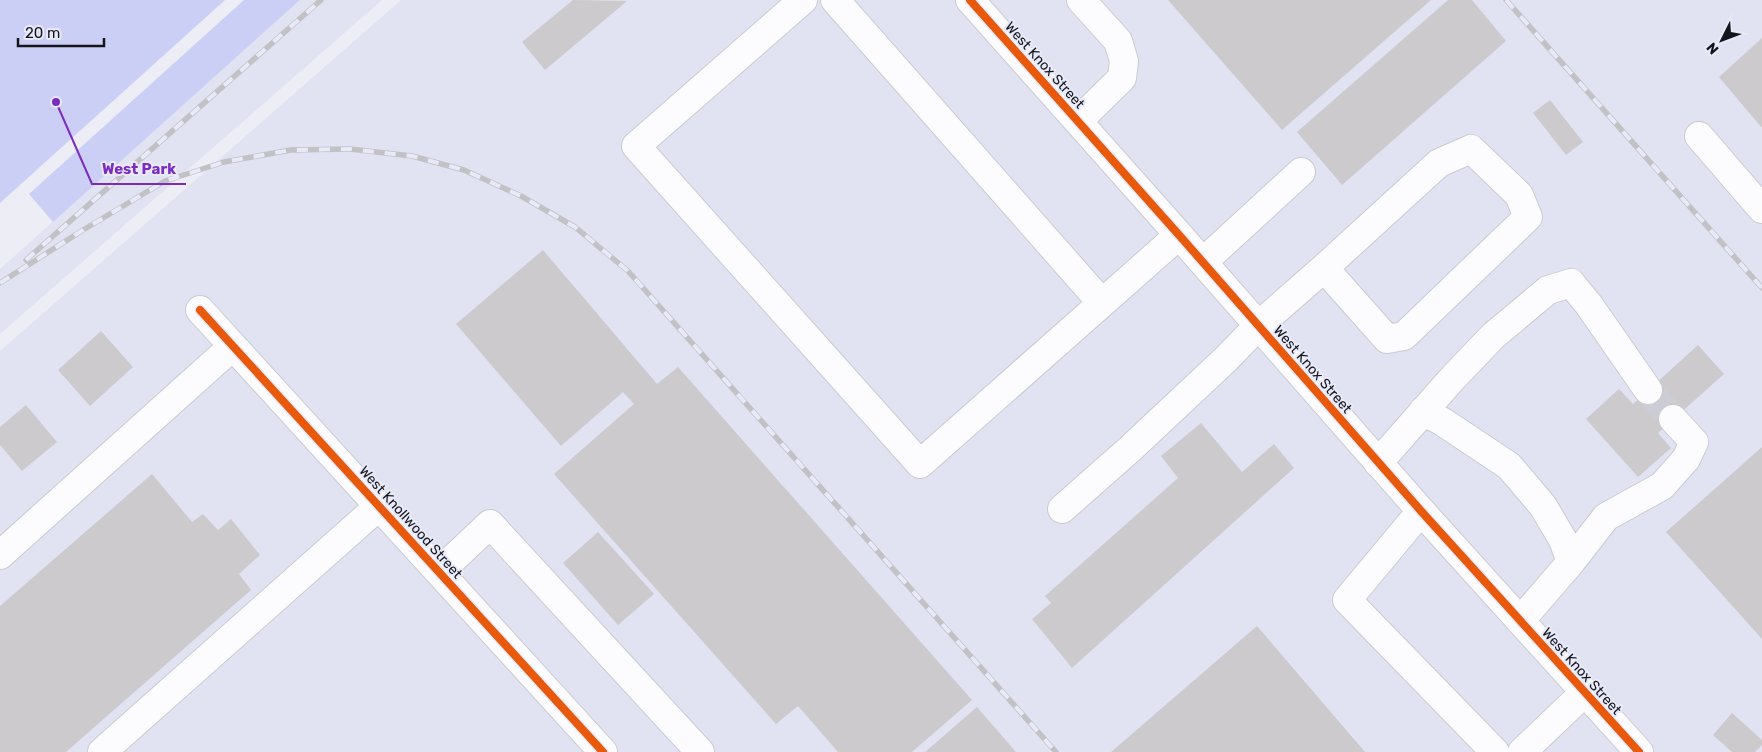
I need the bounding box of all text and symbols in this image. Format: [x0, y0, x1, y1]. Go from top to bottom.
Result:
scale bar [18, 15, 104, 47]
north arrow [1697, 15, 1747, 65]
street label: West Knox Street [1001, 18, 1088, 113]
text: 20 m [25, 24, 60, 42]
text: N [1703, 39, 1722, 58]
callout: West Park [92, 154, 186, 184]
text: West Park [102, 160, 176, 178]
street label: West Knox Street [1270, 322, 1356, 417]
street label: West Knollwood Street [356, 462, 466, 583]
street label: West Knox Street [1538, 624, 1625, 719]

